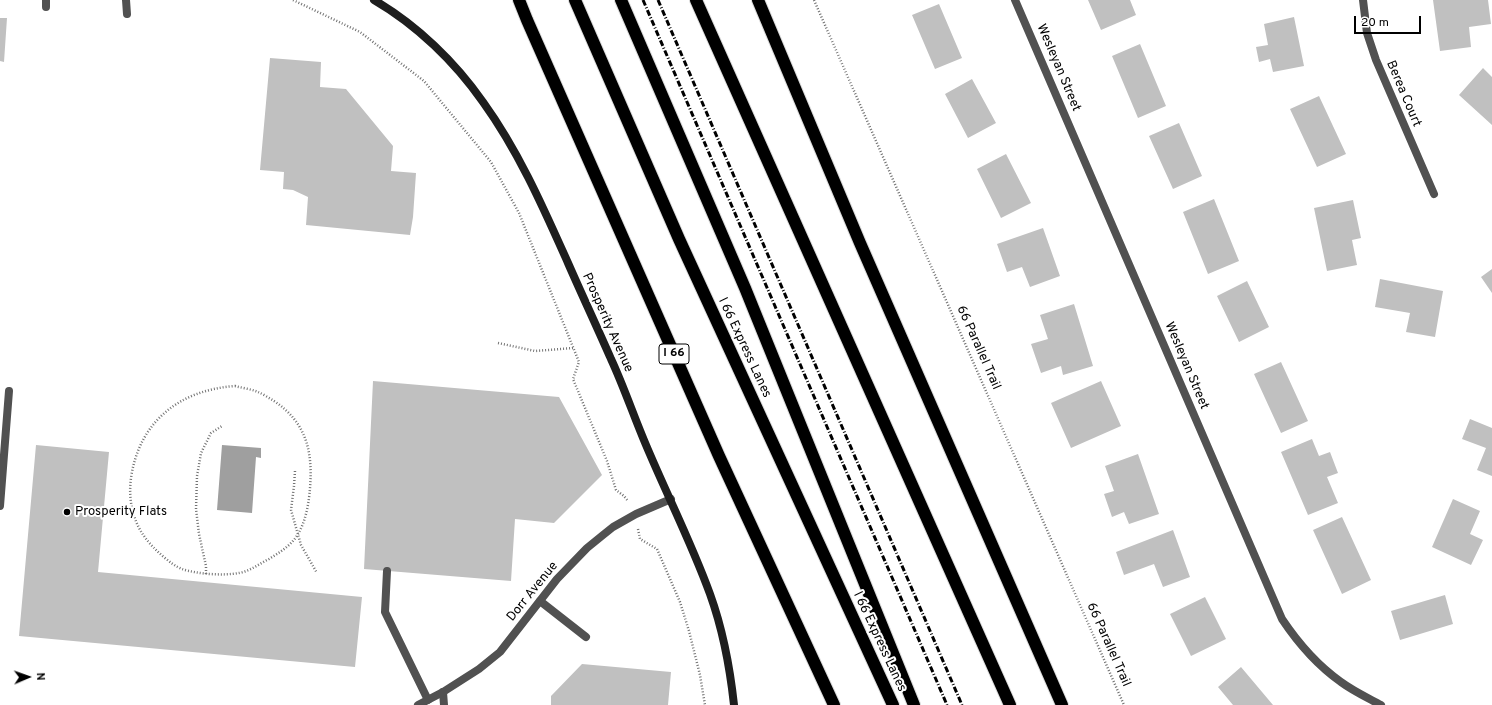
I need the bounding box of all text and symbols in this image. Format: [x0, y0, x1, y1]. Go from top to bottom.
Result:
scale bar [1356, 8, 1423, 34]
text: 20 m [1361, 15, 1389, 31]
street label: Wesleyan Street [1033, 22, 1083, 114]
street label: Berea Court [1382, 58, 1424, 130]
street label: Prosperity Avenue [578, 271, 636, 375]
street label: I 66 Express Lanes [714, 295, 774, 401]
street label: 66 Parallel Trail [953, 304, 1003, 392]
street label: Wesleyan Street [1161, 320, 1211, 412]
road number: I 66 [659, 344, 689, 364]
place label: Prosperity Flats [75, 504, 167, 520]
marker: Prosperity Flats [62, 507, 72, 517]
street label: Dorr Avenue [504, 559, 562, 625]
street label: I 66 Express Lanes [849, 589, 909, 695]
street label: 66 Parallel Trail [1083, 601, 1133, 689]
north arrow [8, 657, 48, 697]
text: N [33, 672, 47, 681]

